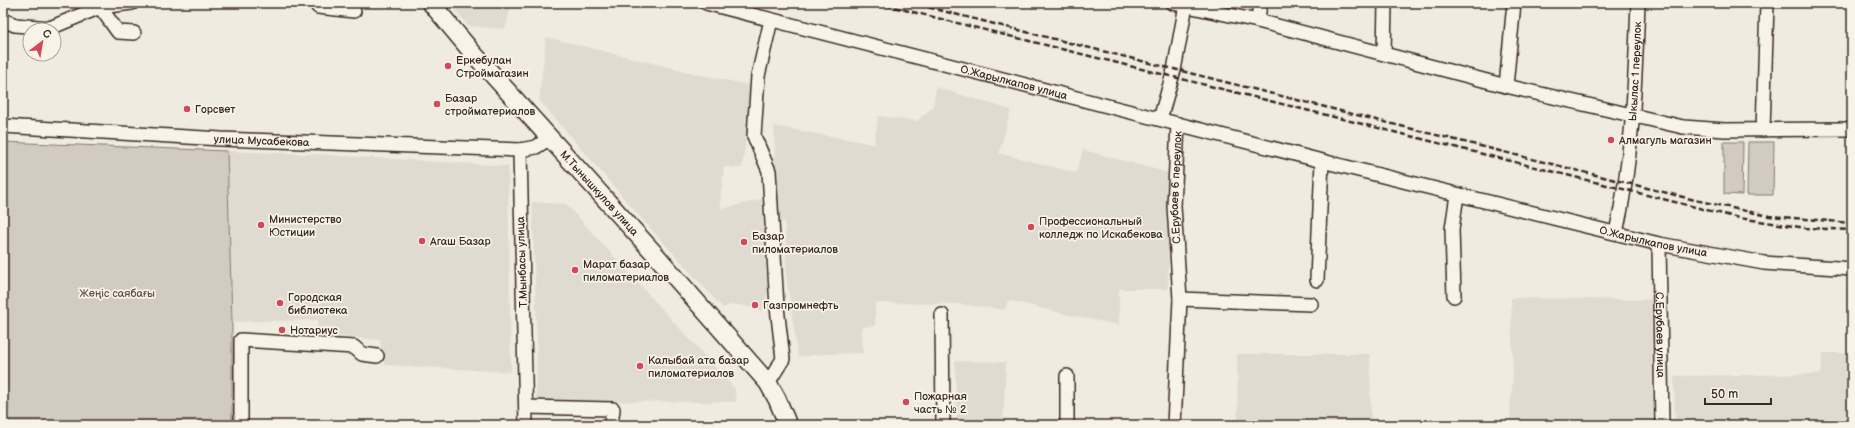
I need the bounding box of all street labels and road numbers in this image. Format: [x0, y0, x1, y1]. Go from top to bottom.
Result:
street label: Ыкылас 1 переулок [1626, 21, 1644, 122]
street label: О.Жарылкапов улица [959, 62, 1069, 102]
street label: С.Ерубаев 6 переулок [1167, 130, 1184, 244]
street label: улица Мусабекова [213, 132, 310, 149]
street label: М.Тынышкулов улица [558, 148, 642, 239]
street label: Т.Мынбасы улица [514, 216, 530, 308]
street label: О.Жарылкапов улица [1598, 223, 1709, 259]
street label: С.Ерубаев улица [1653, 292, 1668, 379]

